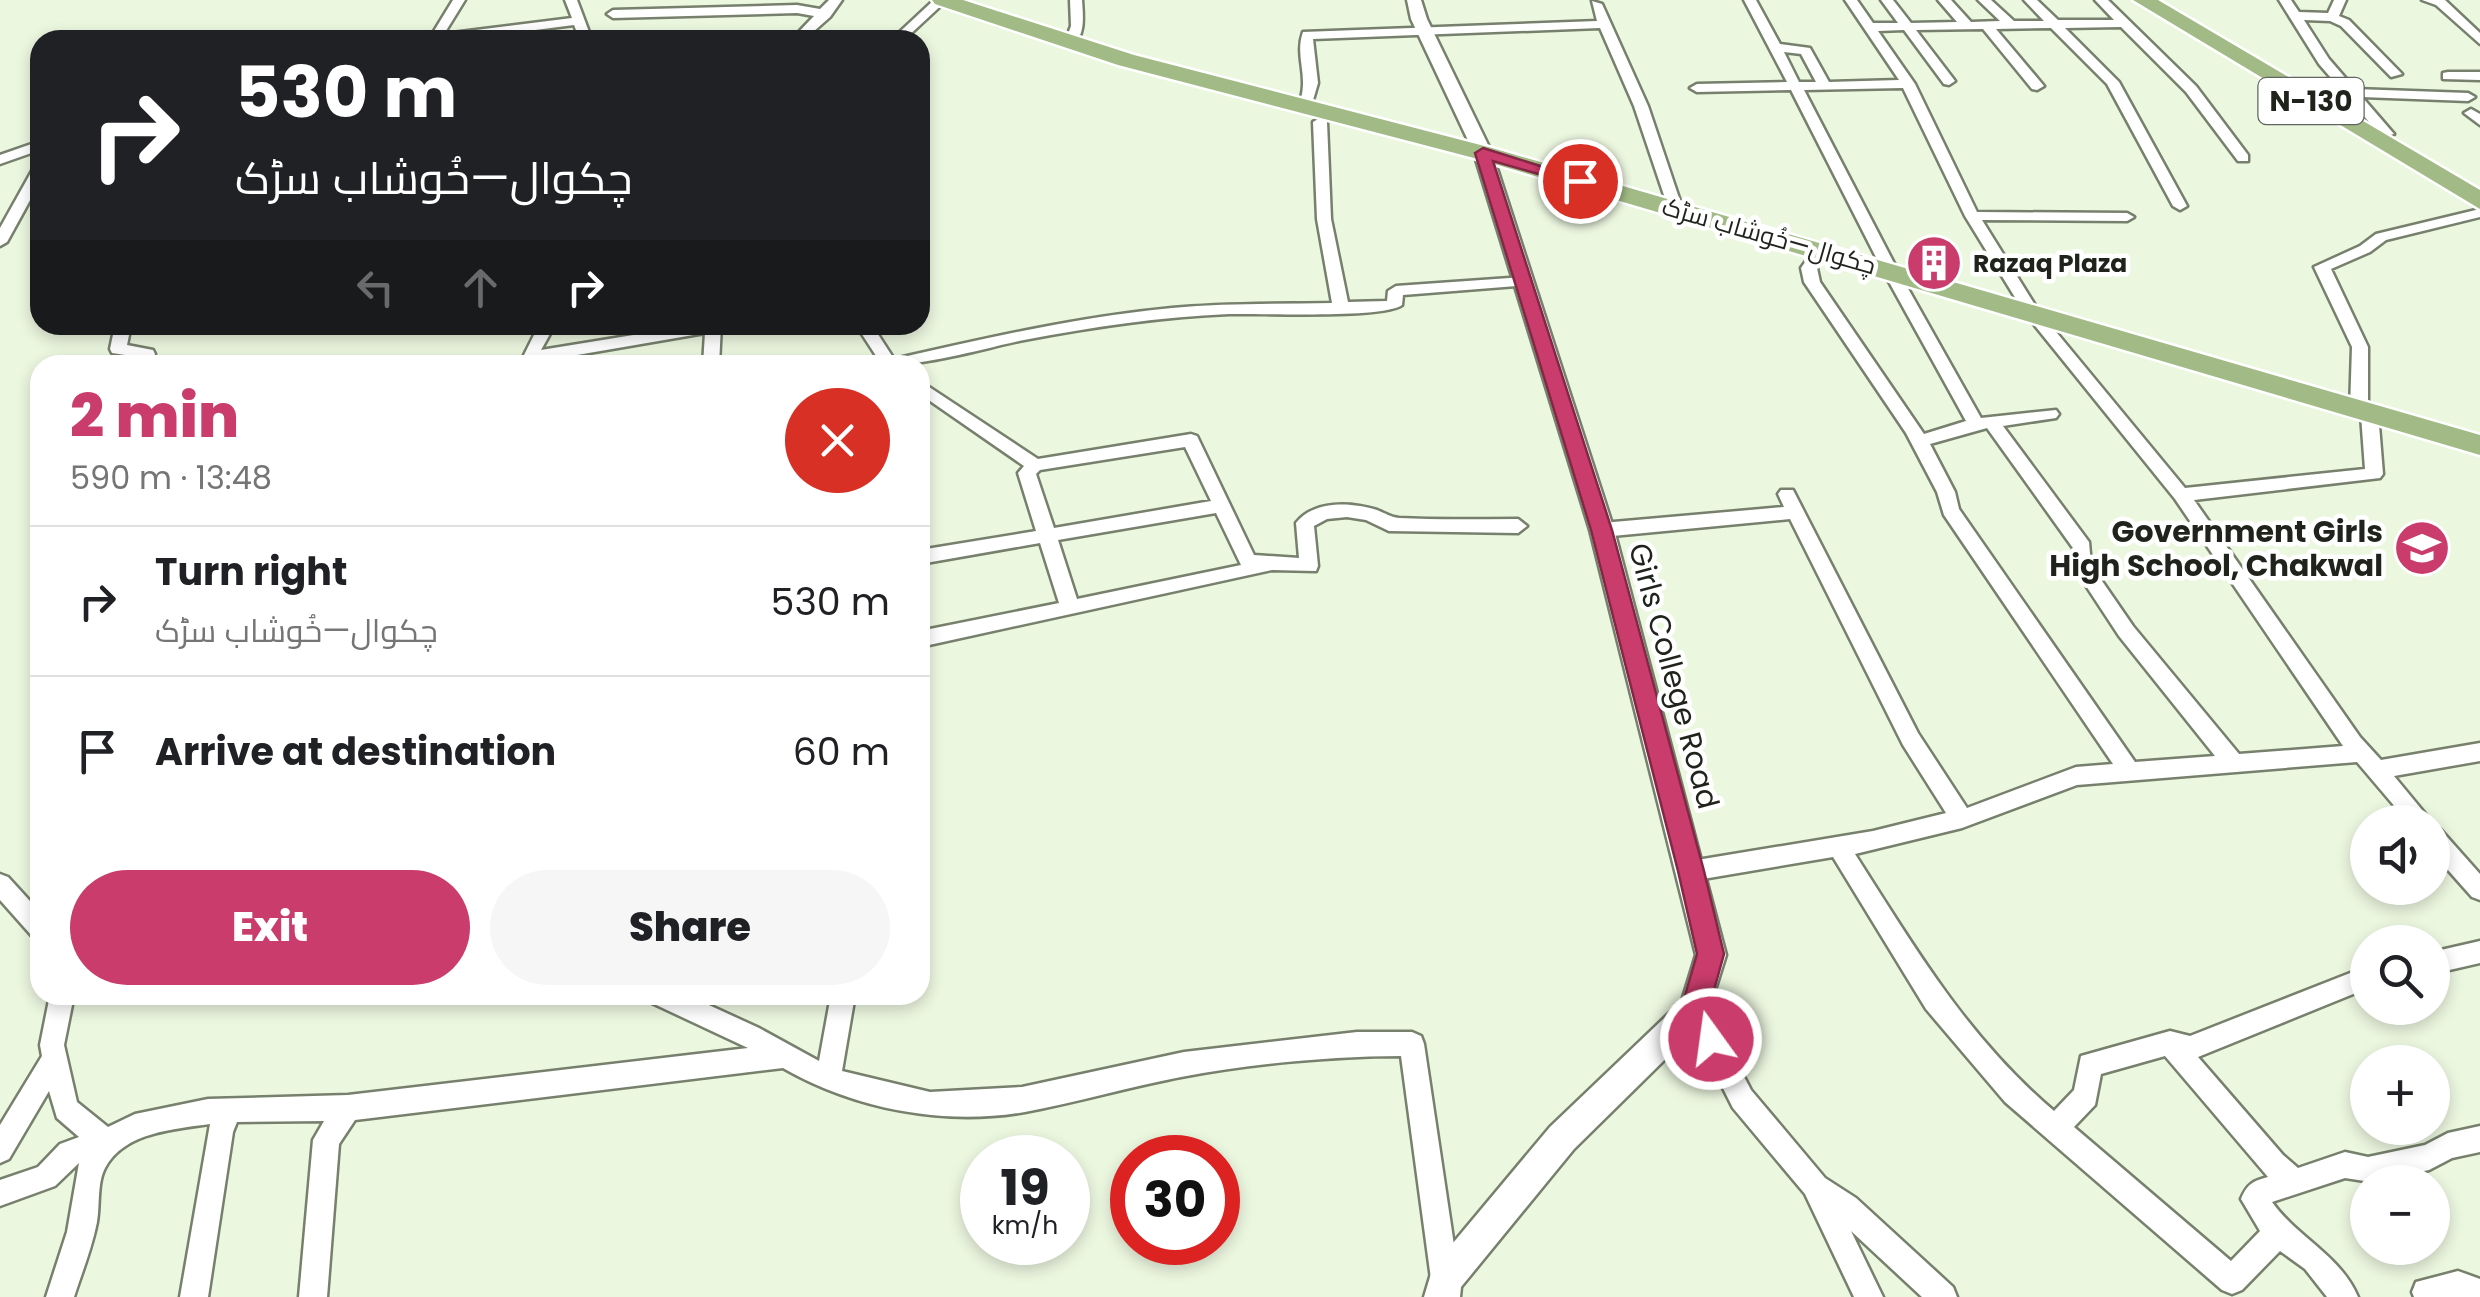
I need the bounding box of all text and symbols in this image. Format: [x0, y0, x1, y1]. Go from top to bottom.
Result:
text: 530 m [235, 43, 457, 142]
icon: right [70, 70, 200, 200]
road number: N-130 [2258, 78, 2364, 124]
pin [1538, 139, 1623, 224]
text: چکوال—خُوشاب سڑک [235, 147, 633, 210]
icon: arrive [1553, 154, 1608, 209]
street label: چکوال—خُوشاب سڑک [1658, 189, 1880, 283]
building icon: Razaq Plaza [1904, 233, 1964, 293]
place label: Razaq Plaza [1973, 246, 2127, 281]
icon: left [348, 260, 403, 315]
icon: ahead [453, 260, 508, 315]
icon: right [558, 260, 613, 315]
text: 2 min [70, 374, 239, 458]
button: close [785, 388, 890, 493]
text: 590 m · 13:48 [70, 455, 272, 500]
place label: Government Girls High School, Chakwal [2049, 510, 2383, 587]
school or university icon: Government Girls High School, Chakwal [2392, 518, 2452, 578]
street label: Girls College Road [1618, 538, 1730, 814]
text: Turn right [155, 545, 347, 598]
icon: right [70, 574, 125, 629]
text: 530 m [771, 575, 890, 628]
text: چکوال—خُوشاب سڑک [155, 608, 438, 653]
icon: arrive [70, 724, 125, 779]
text: Arrive at destination [155, 725, 556, 778]
text: 60 m [793, 725, 890, 778]
map controls [2350, 805, 2450, 1265]
button: sound [2350, 805, 2450, 905]
button: Exit [70, 870, 470, 985]
button: Share [490, 870, 890, 985]
button: search [2350, 925, 2450, 1025]
position arrow [1659, 987, 1763, 1091]
button: + [2350, 1045, 2450, 1145]
speed limit sign: 30 [1110, 1135, 1240, 1265]
text: 19 [1000, 1152, 1050, 1223]
button: − [2350, 1165, 2450, 1265]
text: km/h [992, 1208, 1058, 1243]

